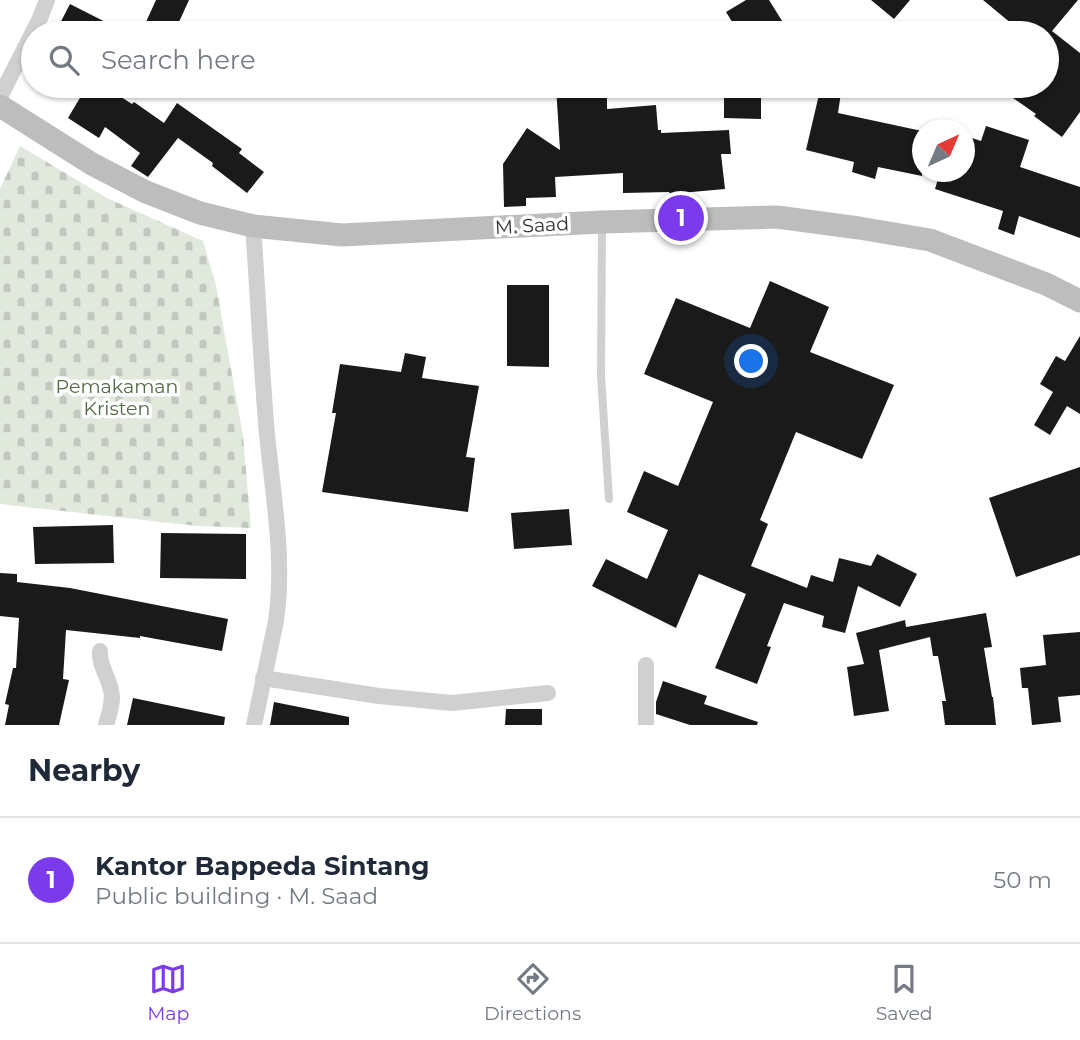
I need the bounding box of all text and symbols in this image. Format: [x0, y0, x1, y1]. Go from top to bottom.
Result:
search box [21, 21, 1059, 98]
icon: search [45, 41, 83, 79]
text: Search here [101, 44, 256, 76]
north arrow [912, 119, 975, 182]
pin: 1 [658, 192, 704, 244]
street label: M. Saad [494, 212, 570, 239]
your location [734, 344, 768, 378]
park label: Pemakaman Kristen [56, 375, 178, 420]
text: Nearby [28, 752, 140, 789]
text: Kantor Bappeda Sintang [95, 850, 430, 882]
text: 1 [46, 866, 56, 894]
text: 50 m [993, 866, 1052, 894]
text: Public building · M. Saad [95, 882, 378, 910]
tab: Map [147, 960, 189, 1025]
tab: Directions [484, 960, 581, 1025]
tab: Saved [876, 960, 933, 1025]

